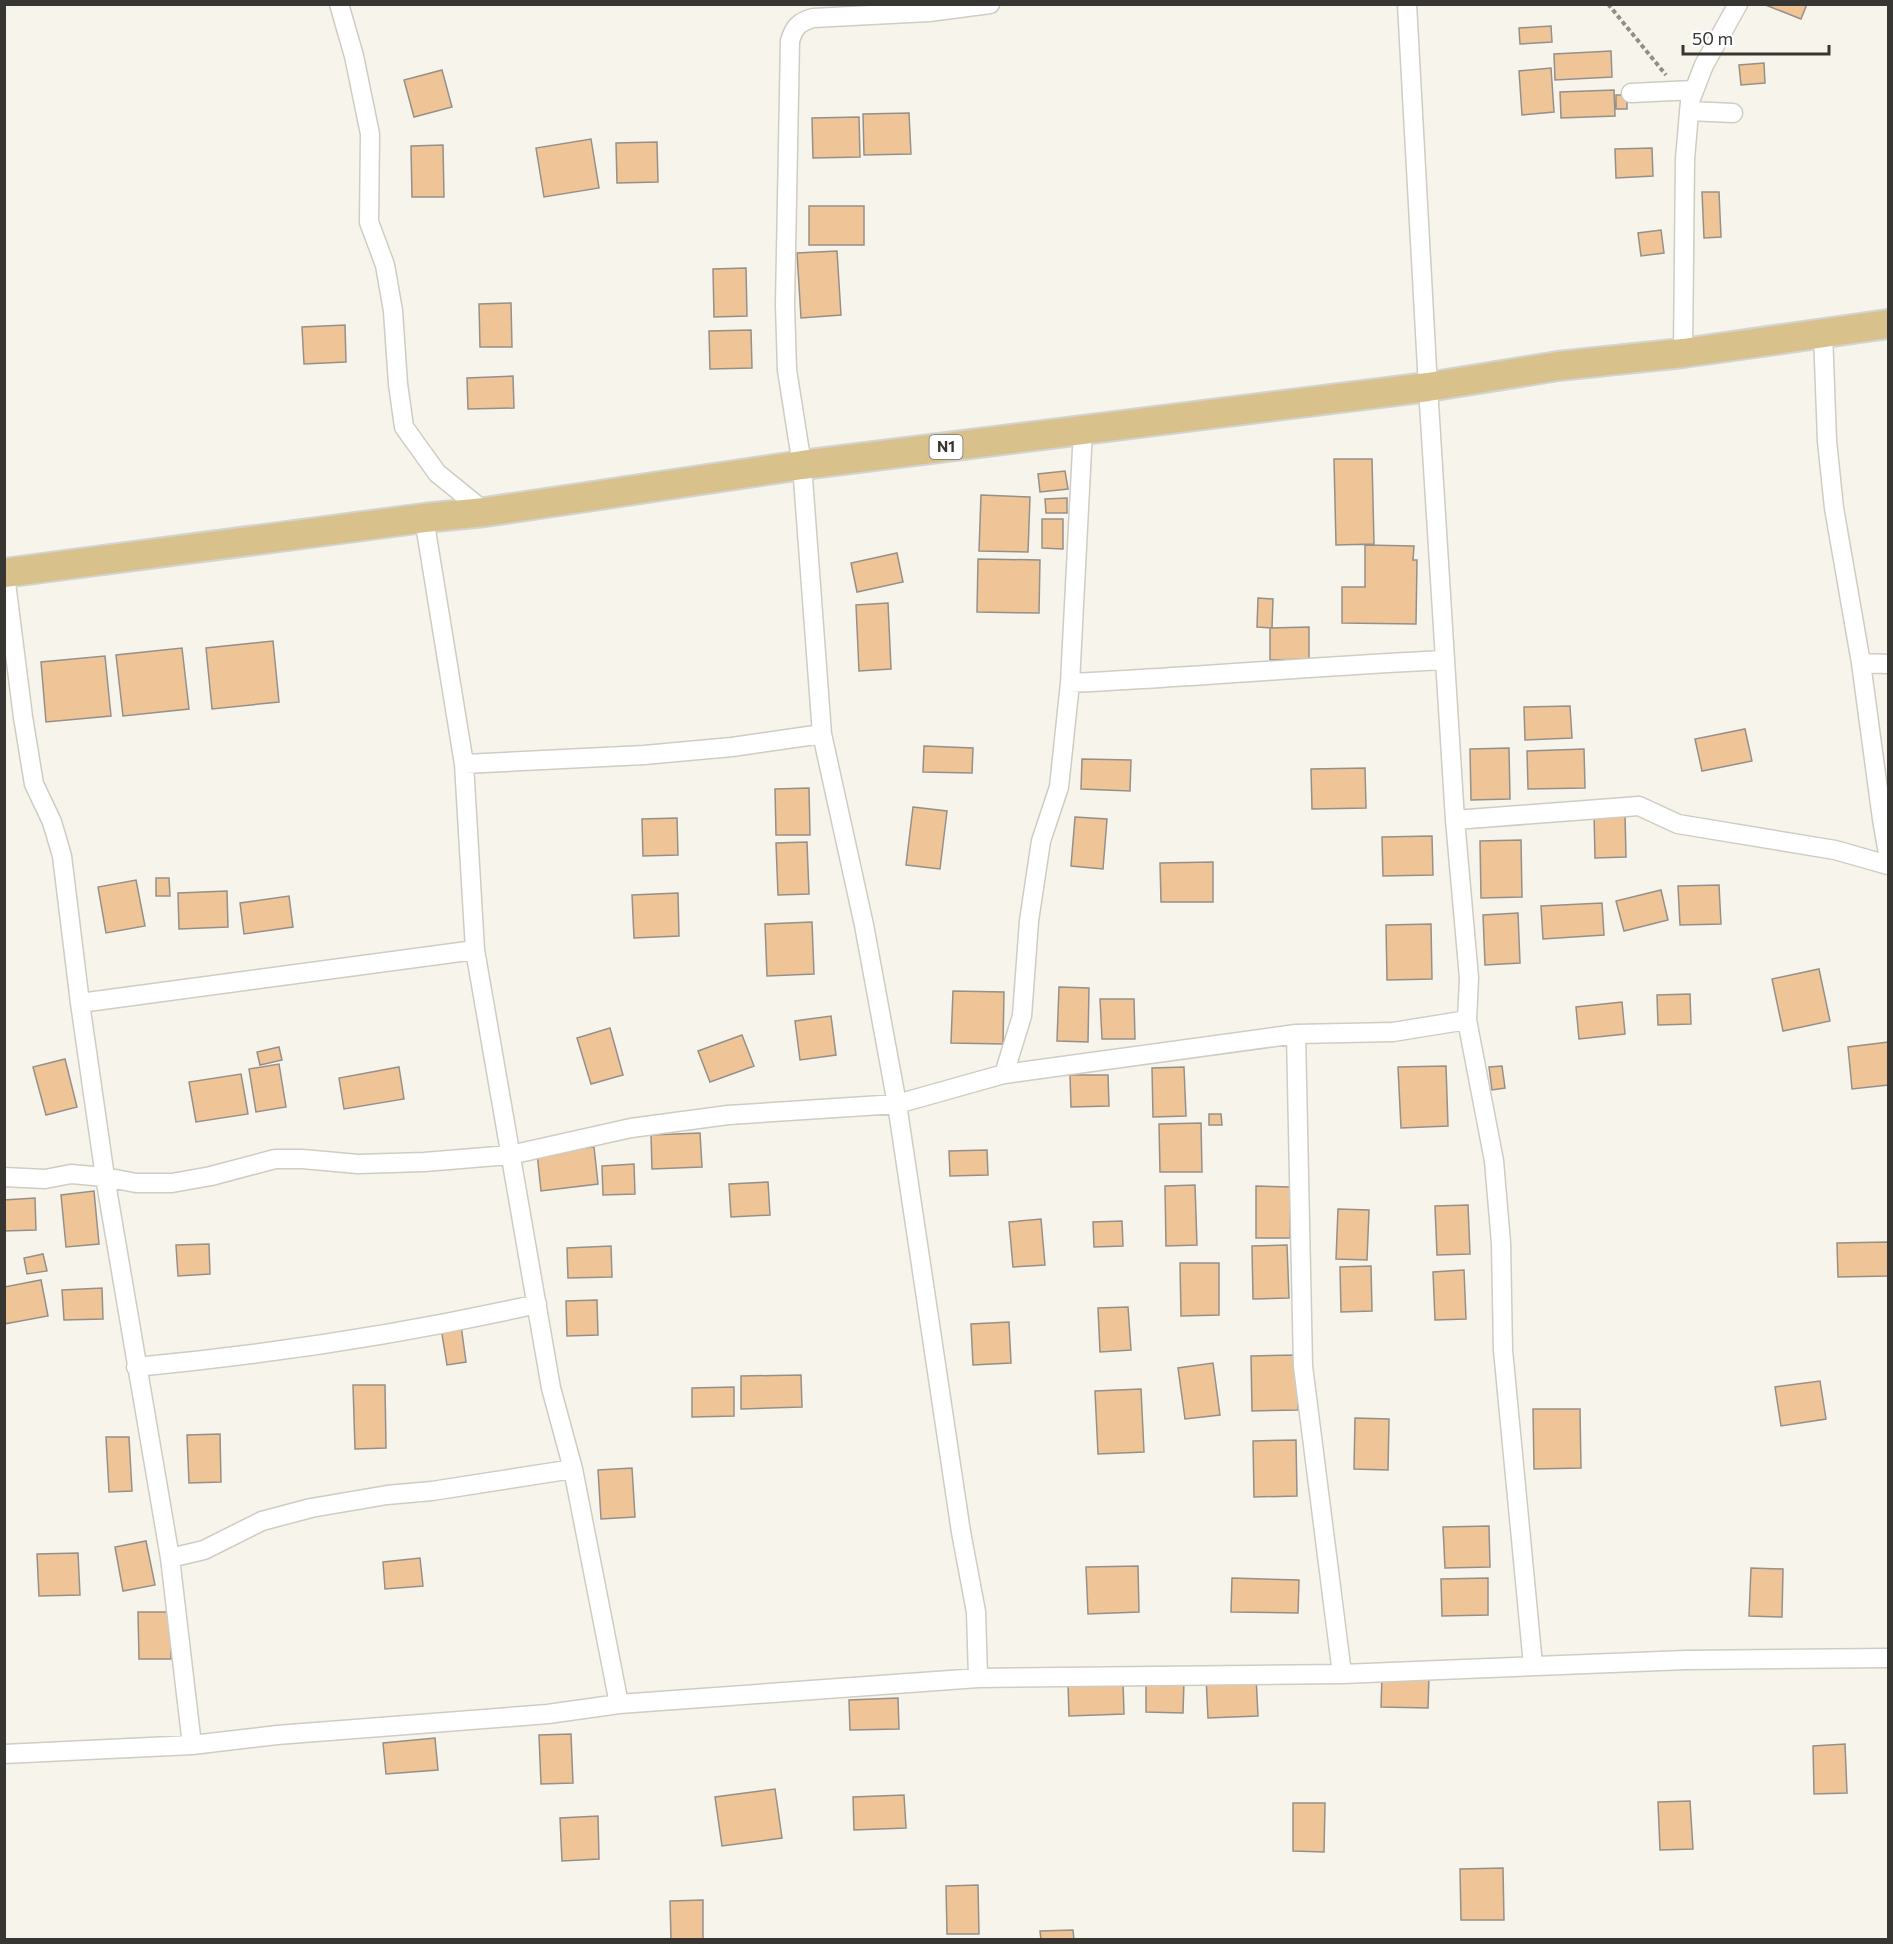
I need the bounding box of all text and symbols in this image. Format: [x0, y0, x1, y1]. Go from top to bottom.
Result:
scale bar [1683, 18, 1828, 56]
text: 50 m [1692, 27, 1733, 49]
road number: N1 [930, 435, 962, 459]

